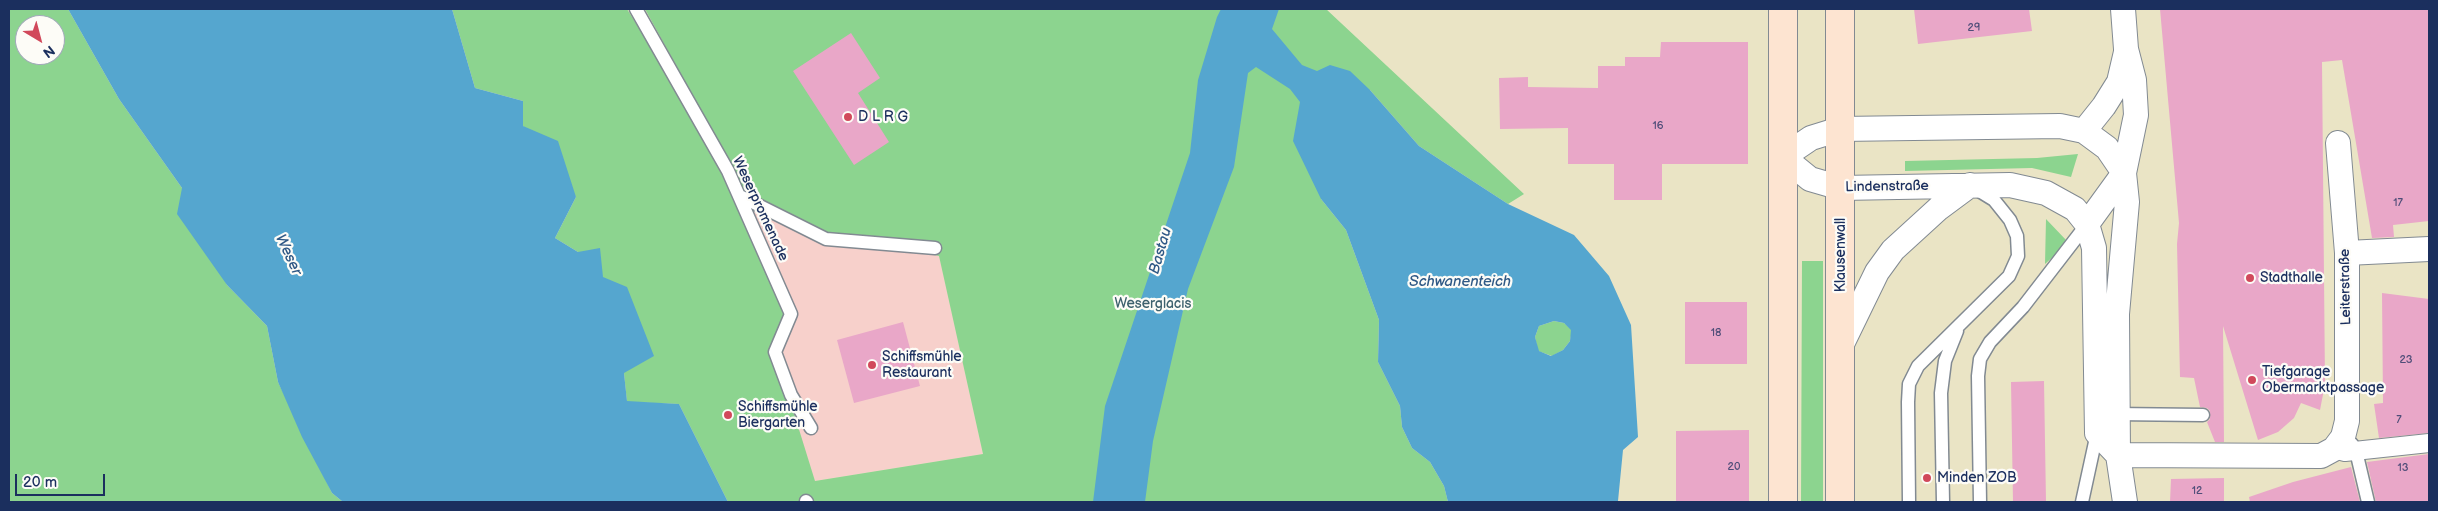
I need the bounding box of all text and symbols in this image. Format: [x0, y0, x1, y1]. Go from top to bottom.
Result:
north arrow [15, 15, 65, 65]
house number: 29 [1968, 21, 1980, 35]
text: N [39, 42, 58, 62]
place label: D L R G [858, 109, 908, 125]
marker: D L R G [842, 111, 854, 123]
house number: 16 [1653, 119, 1663, 133]
street label: Weserpromenade [728, 154, 792, 264]
street label: Lindenstraße [1845, 178, 1929, 196]
house number: 17 [2393, 196, 2403, 210]
street label: Klausenwall [1833, 218, 1849, 292]
water label: Bastau [1146, 226, 1176, 276]
water label: Weser [271, 232, 305, 278]
street label: Leiterstraße [2337, 249, 2355, 325]
place label: Stadthalle [2260, 270, 2323, 286]
marker: Stadthalle [2244, 272, 2256, 284]
water label: Schwanenteich [1409, 273, 1511, 291]
park label: Weserglacis [1115, 296, 1191, 312]
house number: 18 [1711, 326, 1721, 340]
place label: Schiffsmühle Restaurant [882, 349, 962, 382]
house number: 23 [2399, 353, 2413, 367]
marker: Schiffsmühle Restaurant [866, 359, 878, 371]
place label: Tiefgarage Obermarktpassage [2262, 364, 2384, 397]
marker: Tiefgarage Obermarktpassage [2246, 374, 2258, 386]
place label: Schiffsmühle Biergarten [738, 399, 818, 432]
marker: Schiffsmühle Biergarten [722, 409, 734, 421]
house number: 7 [2396, 413, 2402, 427]
house number: 20 [1728, 460, 1740, 474]
house number: 13 [2397, 461, 2409, 475]
scale bar [18, 464, 108, 496]
place label: Minden ZOB [1937, 470, 2016, 486]
marker: Minden ZOB [1921, 472, 1933, 484]
text: 20 m [23, 473, 57, 492]
house number: 12 [2192, 484, 2202, 498]

